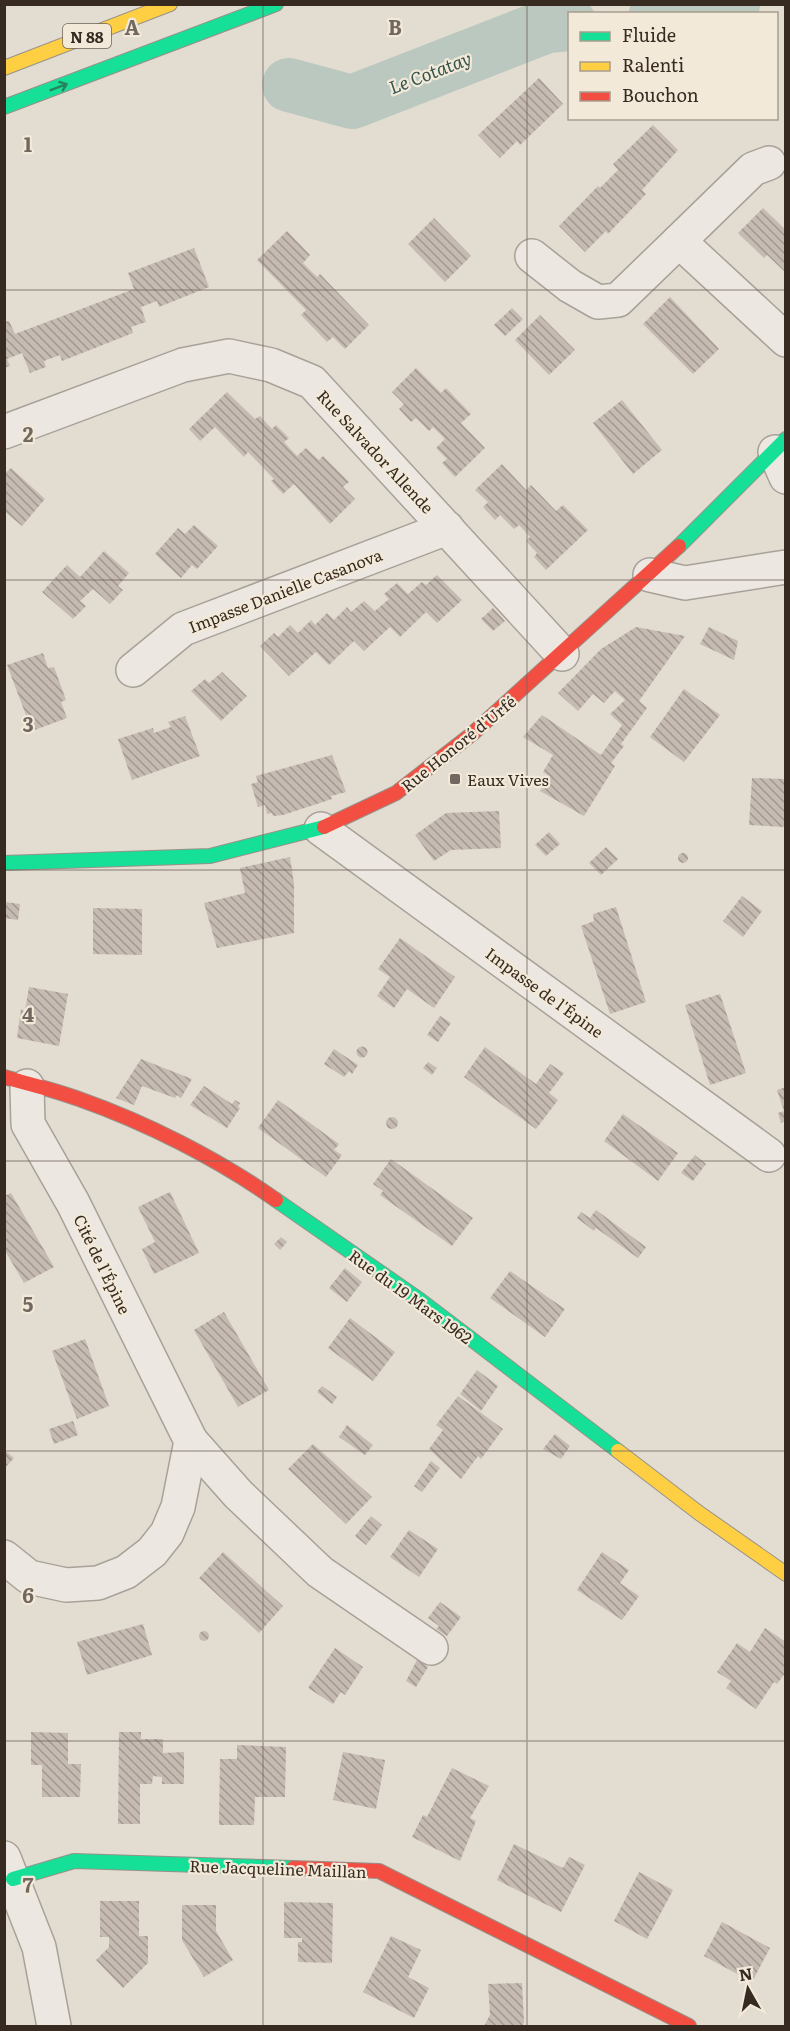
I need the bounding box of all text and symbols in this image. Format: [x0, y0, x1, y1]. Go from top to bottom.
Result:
text: A [124, 11, 140, 41]
text: B [388, 11, 402, 41]
legend [568, 12, 778, 120]
text: Fluide [622, 21, 676, 48]
road number: N 88 [63, 24, 111, 48]
water label: Le Cotatay [385, 44, 475, 100]
text: Ralenti [622, 51, 684, 78]
one-way arrow [49, 80, 68, 91]
text: Bouchon [622, 81, 699, 108]
text: 1 [24, 128, 32, 158]
street label: Rue Salvador Allende [312, 384, 440, 518]
text: 2 [23, 418, 34, 448]
street label: Impasse Danielle Casanova [185, 542, 386, 638]
street label: Rue Honoré d'Urfé [395, 689, 521, 797]
text: 3 [22, 708, 34, 738]
place label: Eaux Vives [467, 767, 549, 791]
marker: Eaux Vives [448, 772, 462, 786]
street label: Impasse de l'Épine [481, 941, 609, 1043]
text: 4 [22, 998, 34, 1028]
street label: Cité de l'Épine [68, 1210, 138, 1318]
street label: Rue du 19 Mars 1962 [344, 1243, 478, 1349]
text: 5 [23, 1288, 34, 1318]
text: 6 [22, 1579, 34, 1609]
street label: Rue Jacqueline Maillan [189, 1853, 367, 1883]
text: 7 [23, 1869, 34, 1899]
north arrow [718, 1959, 778, 2019]
text: N [737, 1960, 754, 1986]

